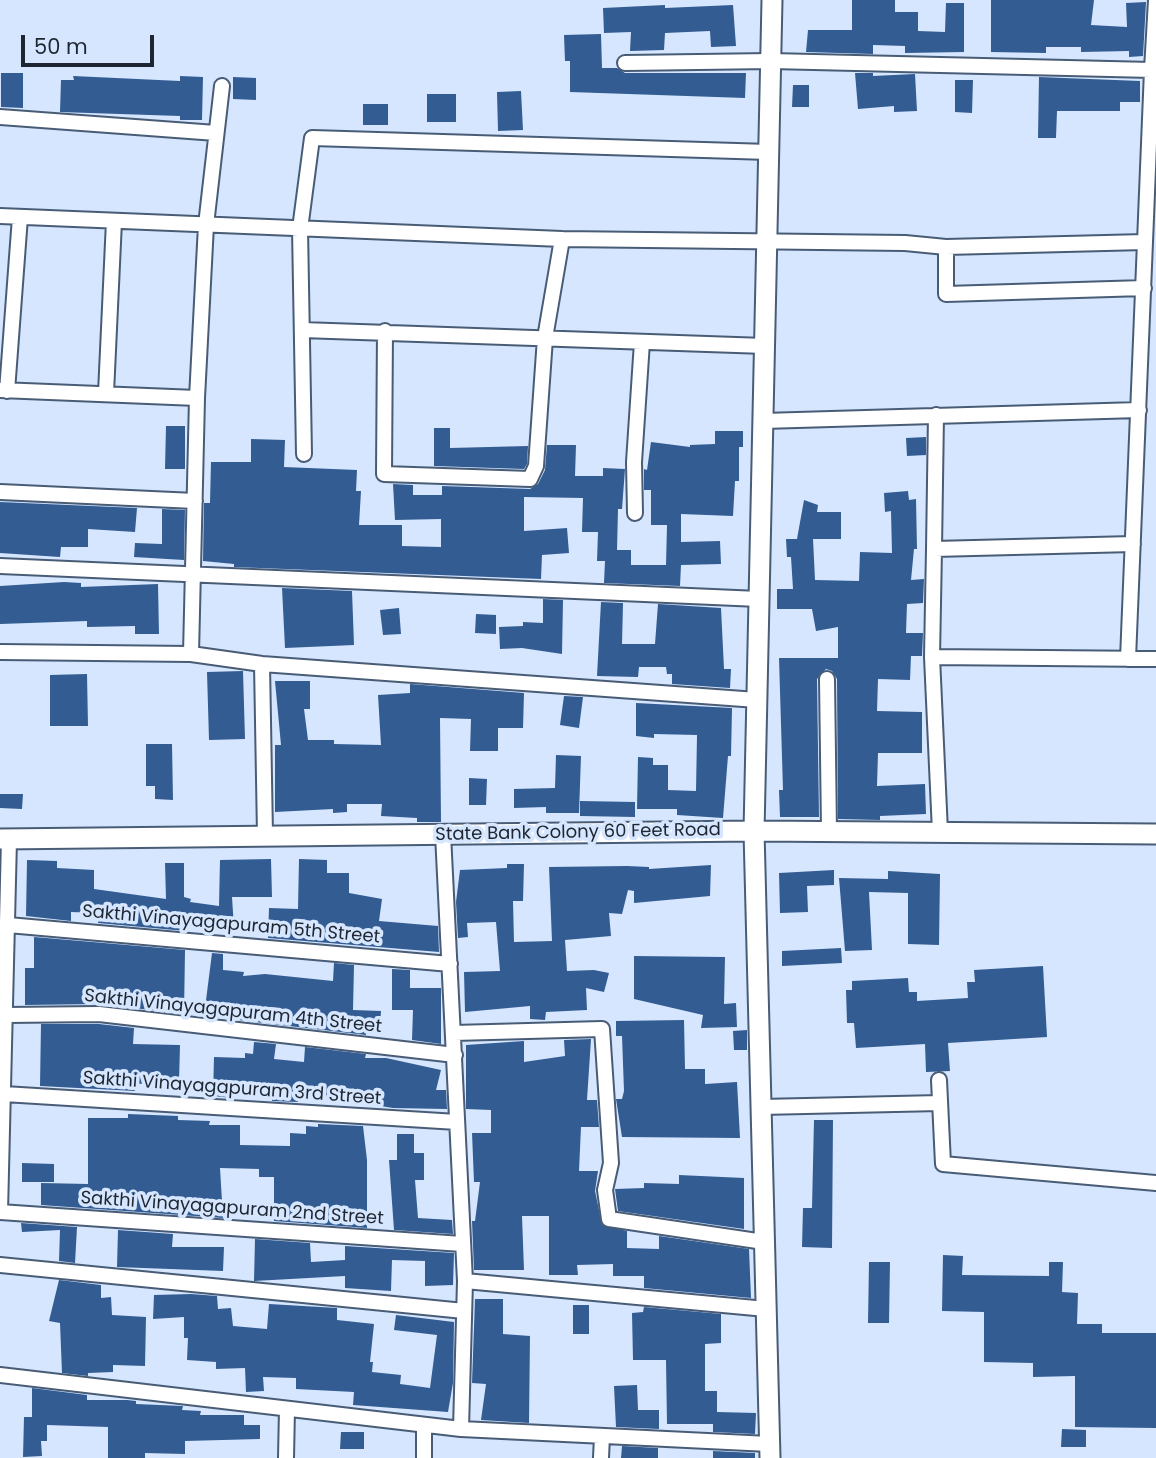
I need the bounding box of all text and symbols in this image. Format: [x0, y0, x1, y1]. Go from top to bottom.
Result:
scale bar [24, 21, 158, 65]
text: 50 m [34, 32, 88, 61]
street label: State Bank Colony 60 Feet Road [435, 820, 721, 846]
street label: Sakthi Vinayagapuram 5th Street [81, 901, 381, 949]
street label: Sakthi Vinayagapuram 4th Street [83, 986, 383, 1038]
street label: Sakthi Vinayagapuram 3rd Street [82, 1068, 382, 1110]
street label: Sakthi Vinayagapuram 2nd Street [80, 1188, 384, 1230]

